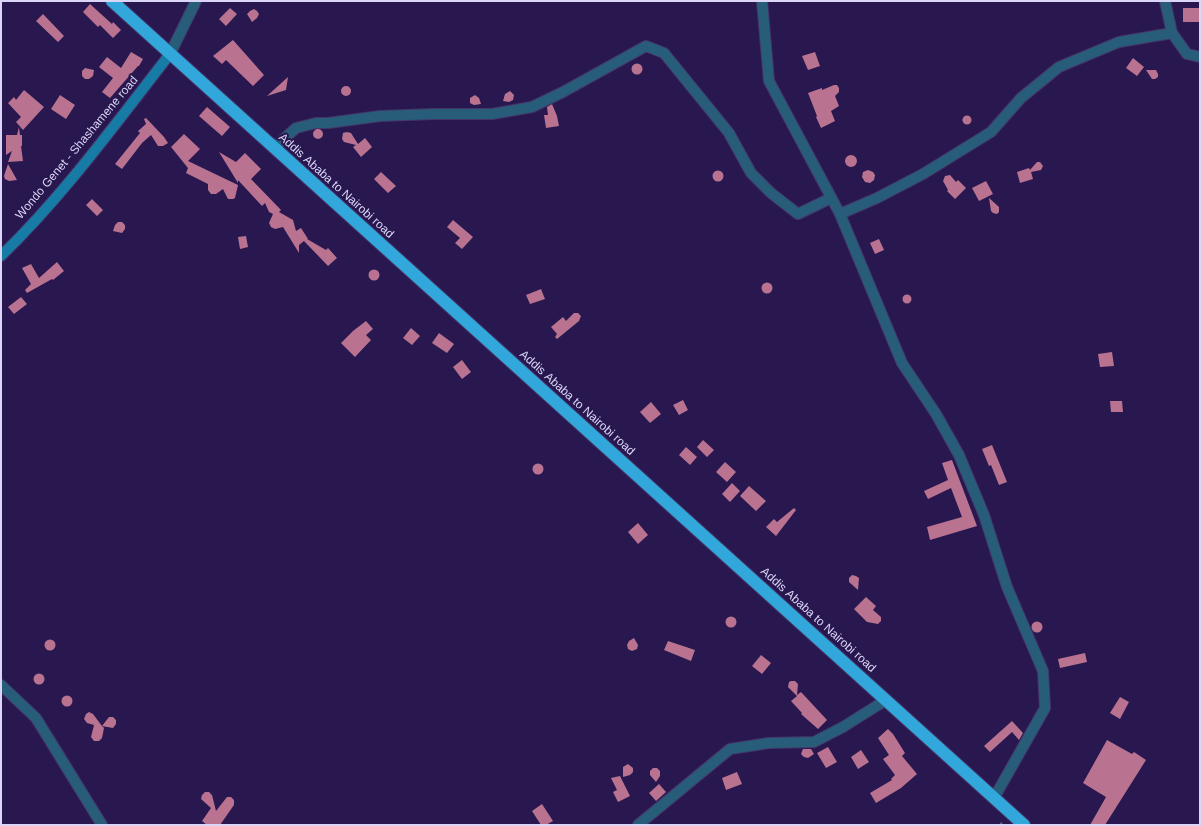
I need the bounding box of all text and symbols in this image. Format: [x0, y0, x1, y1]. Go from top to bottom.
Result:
street label: Wondo Genet - Shashamene road [13, 73, 141, 223]
street label: Addis Ababa to Nairobi road [275, 130, 397, 242]
street label: Addis Ababa to Nairobi road [516, 347, 638, 459]
street label: Addis Ababa to Nairobi road [757, 564, 879, 676]

